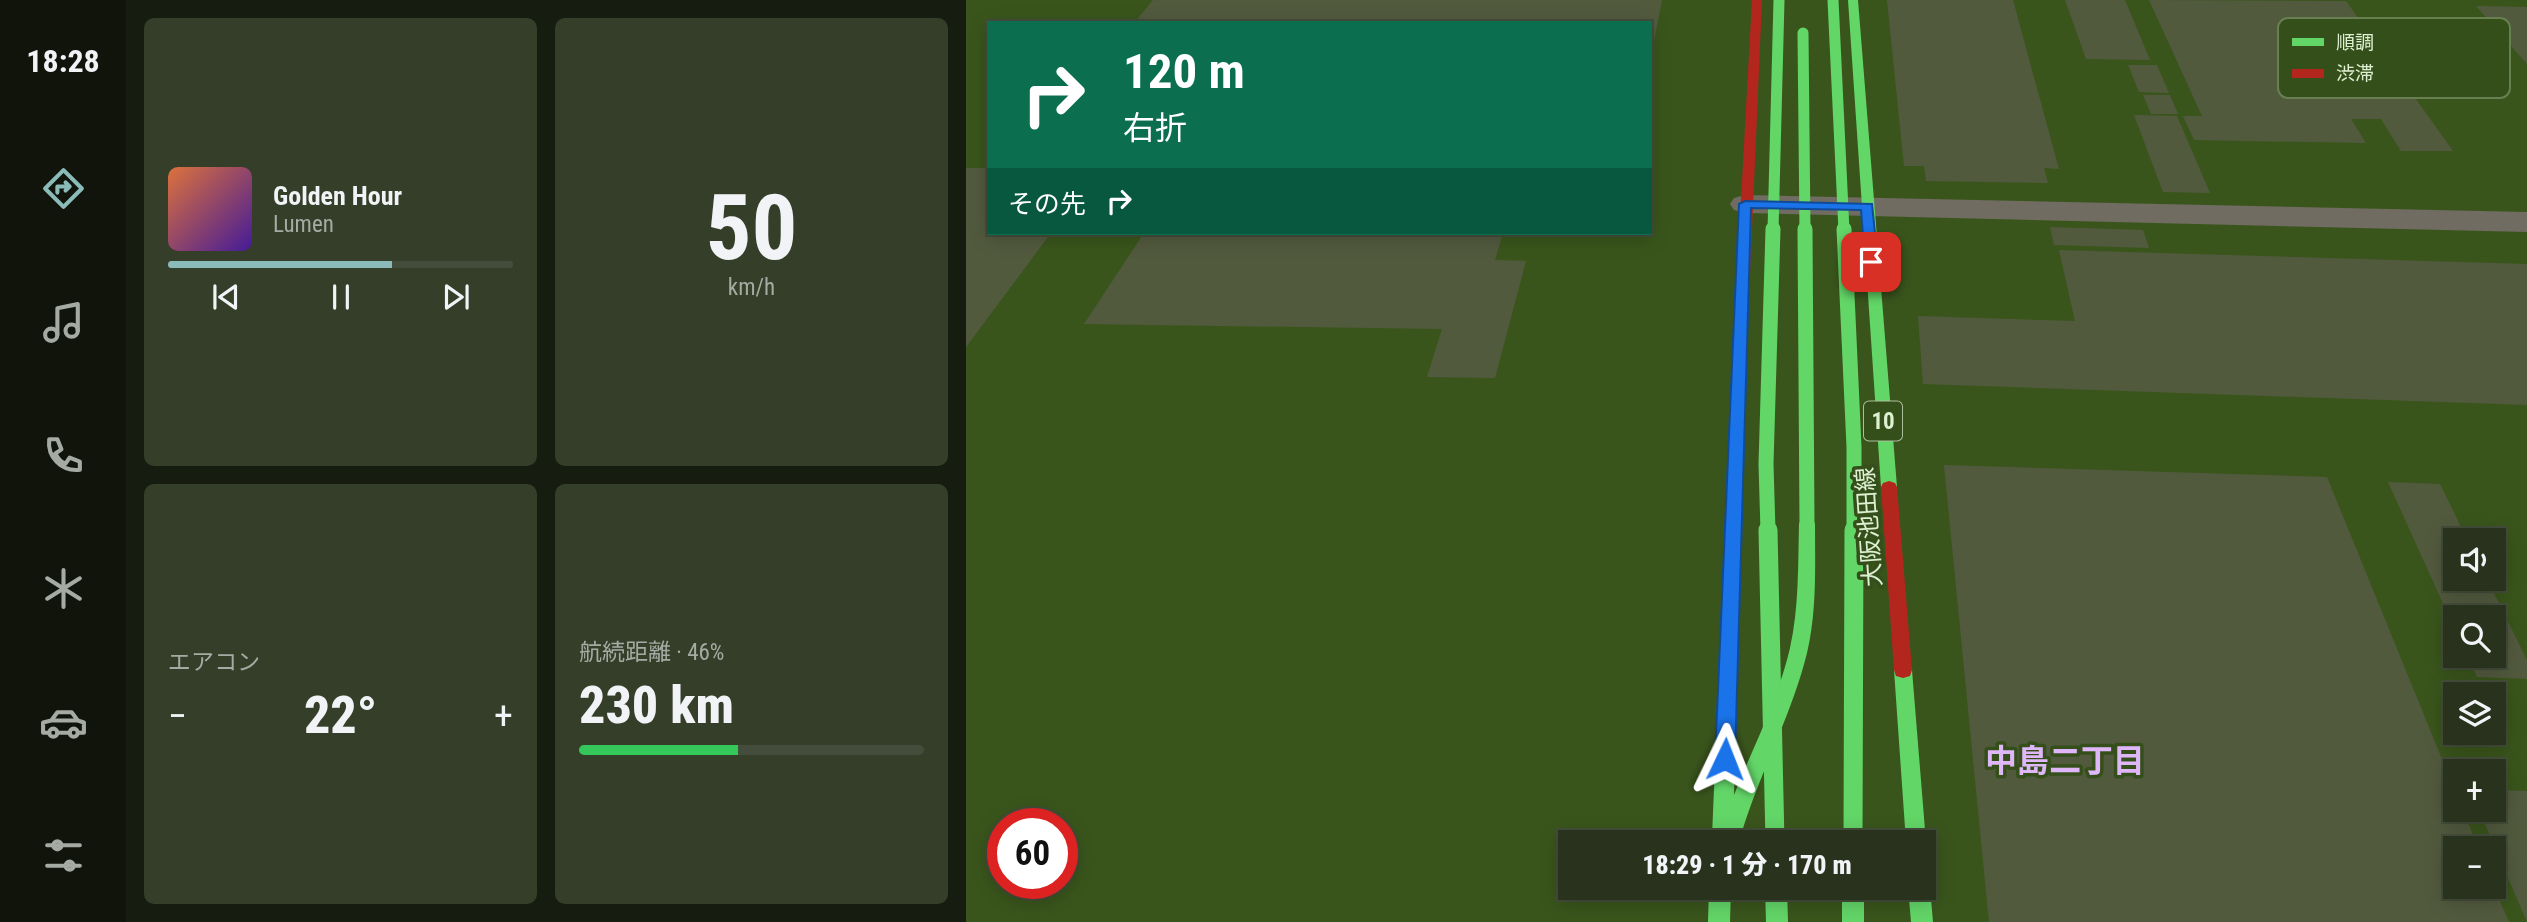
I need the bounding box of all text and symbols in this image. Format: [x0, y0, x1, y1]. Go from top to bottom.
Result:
legend [2278, 18, 2510, 98]
text: 順調 [2336, 31, 2374, 54]
text: 18:28 [26, 42, 100, 80]
text: 120 m [1123, 43, 1245, 100]
icon: right [1008, 49, 1099, 140]
text: 渋滞 [2336, 62, 2374, 85]
text: 右折 [1123, 109, 1187, 147]
icon: directions [39, 164, 88, 213]
text: 50 [706, 175, 797, 281]
text: Golden Hour [273, 181, 402, 211]
icon: right [1100, 182, 1138, 220]
text: その先 [1008, 189, 1086, 219]
text: Lumen [273, 211, 334, 238]
pin [1841, 232, 1901, 292]
icon: arrive [1852, 243, 1890, 281]
text: km/h [728, 274, 775, 301]
icon: previous [207, 278, 245, 316]
icon: pause [322, 278, 360, 316]
icon: next [437, 278, 475, 316]
icon: music [39, 298, 88, 347]
road number: 10 [1864, 402, 1902, 440]
icon: phone [39, 431, 88, 480]
street label: 大阪池田線 [1851, 466, 1887, 588]
map controls [2443, 528, 2506, 899]
button: sound [2443, 528, 2506, 591]
icon: climate [39, 564, 88, 613]
button: search [2443, 605, 2506, 668]
text: 航続距離 · 46% [579, 639, 724, 666]
text: エアコン [168, 649, 260, 676]
text: 230 km [579, 675, 734, 736]
button: layers [2443, 682, 2506, 745]
text: 22° [304, 685, 377, 746]
text: − [168, 694, 187, 738]
text: + [494, 694, 513, 738]
icon: car [39, 698, 88, 747]
position arrow [1688, 722, 1762, 796]
district label: 中島二丁目 [1985, 742, 2145, 780]
button: + [2443, 759, 2506, 822]
speed limit sign: 60 [987, 808, 1078, 899]
icon: filters [39, 831, 88, 880]
button: − [2443, 836, 2506, 899]
text: 18:29 · 1 分 · 170 m [1642, 850, 1852, 880]

